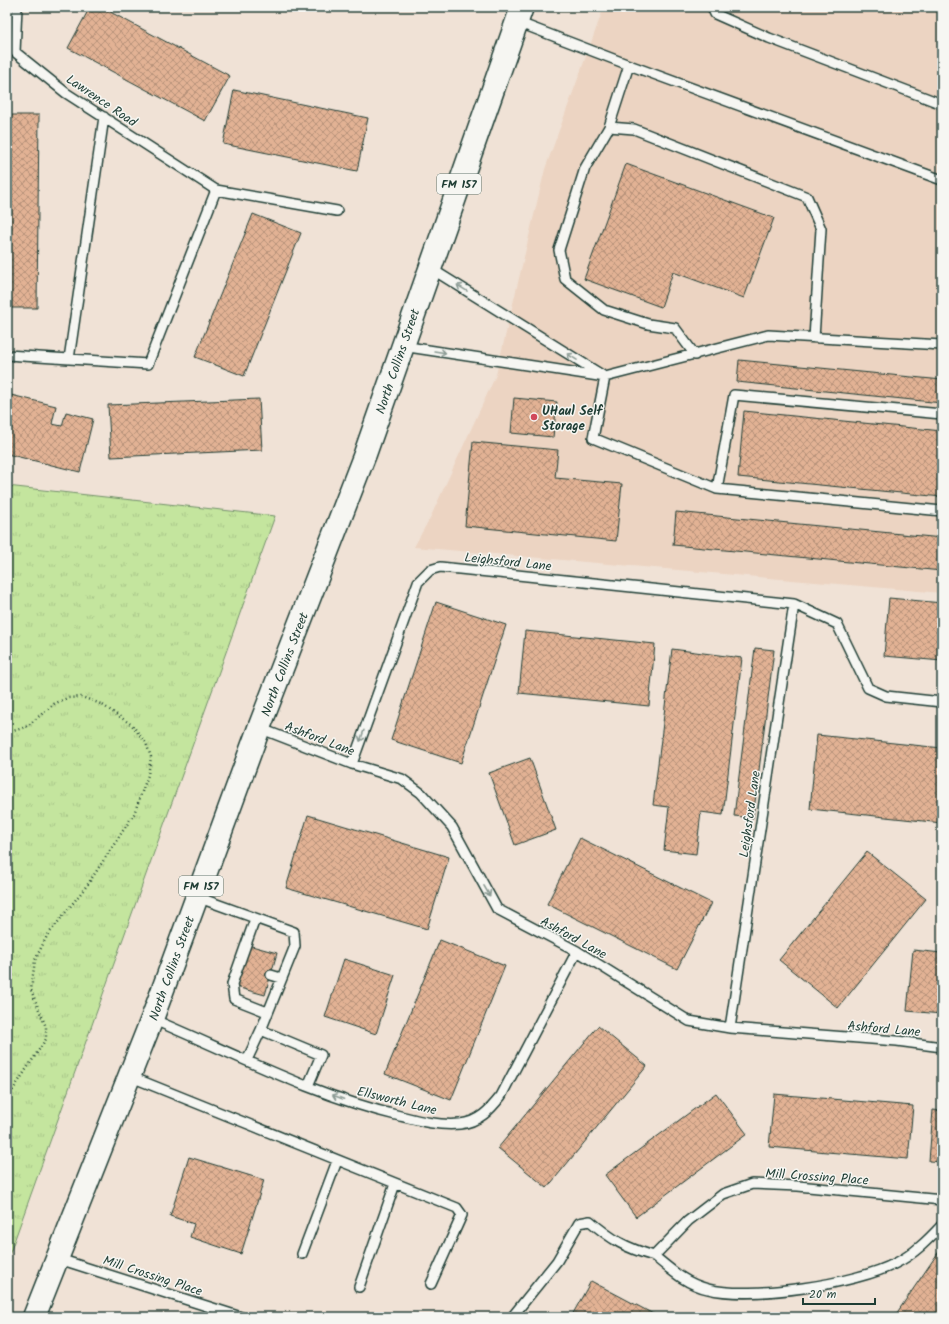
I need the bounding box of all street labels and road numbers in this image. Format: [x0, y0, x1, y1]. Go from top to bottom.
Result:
street label: Lawrence Road [61, 70, 141, 133]
road number: FM 157 [437, 174, 481, 194]
street label: North Collins Street [371, 305, 427, 417]
street label: Leighsford Lane [463, 547, 553, 578]
street label: North Collins Street [256, 609, 315, 720]
street label: Ashford Lane [282, 716, 358, 762]
street label: Leighsford Lane [734, 769, 767, 859]
road number: FM 157 [179, 876, 223, 896]
street label: Ashford Lane [536, 911, 610, 965]
street label: North Collins Street [144, 912, 201, 1024]
street label: Ashford Lane [847, 1016, 921, 1043]
street label: Ellsworth Lane [354, 1081, 439, 1122]
street label: Mill Crossing Place [765, 1163, 869, 1192]
street label: Mill Crossing Place [100, 1250, 205, 1302]

